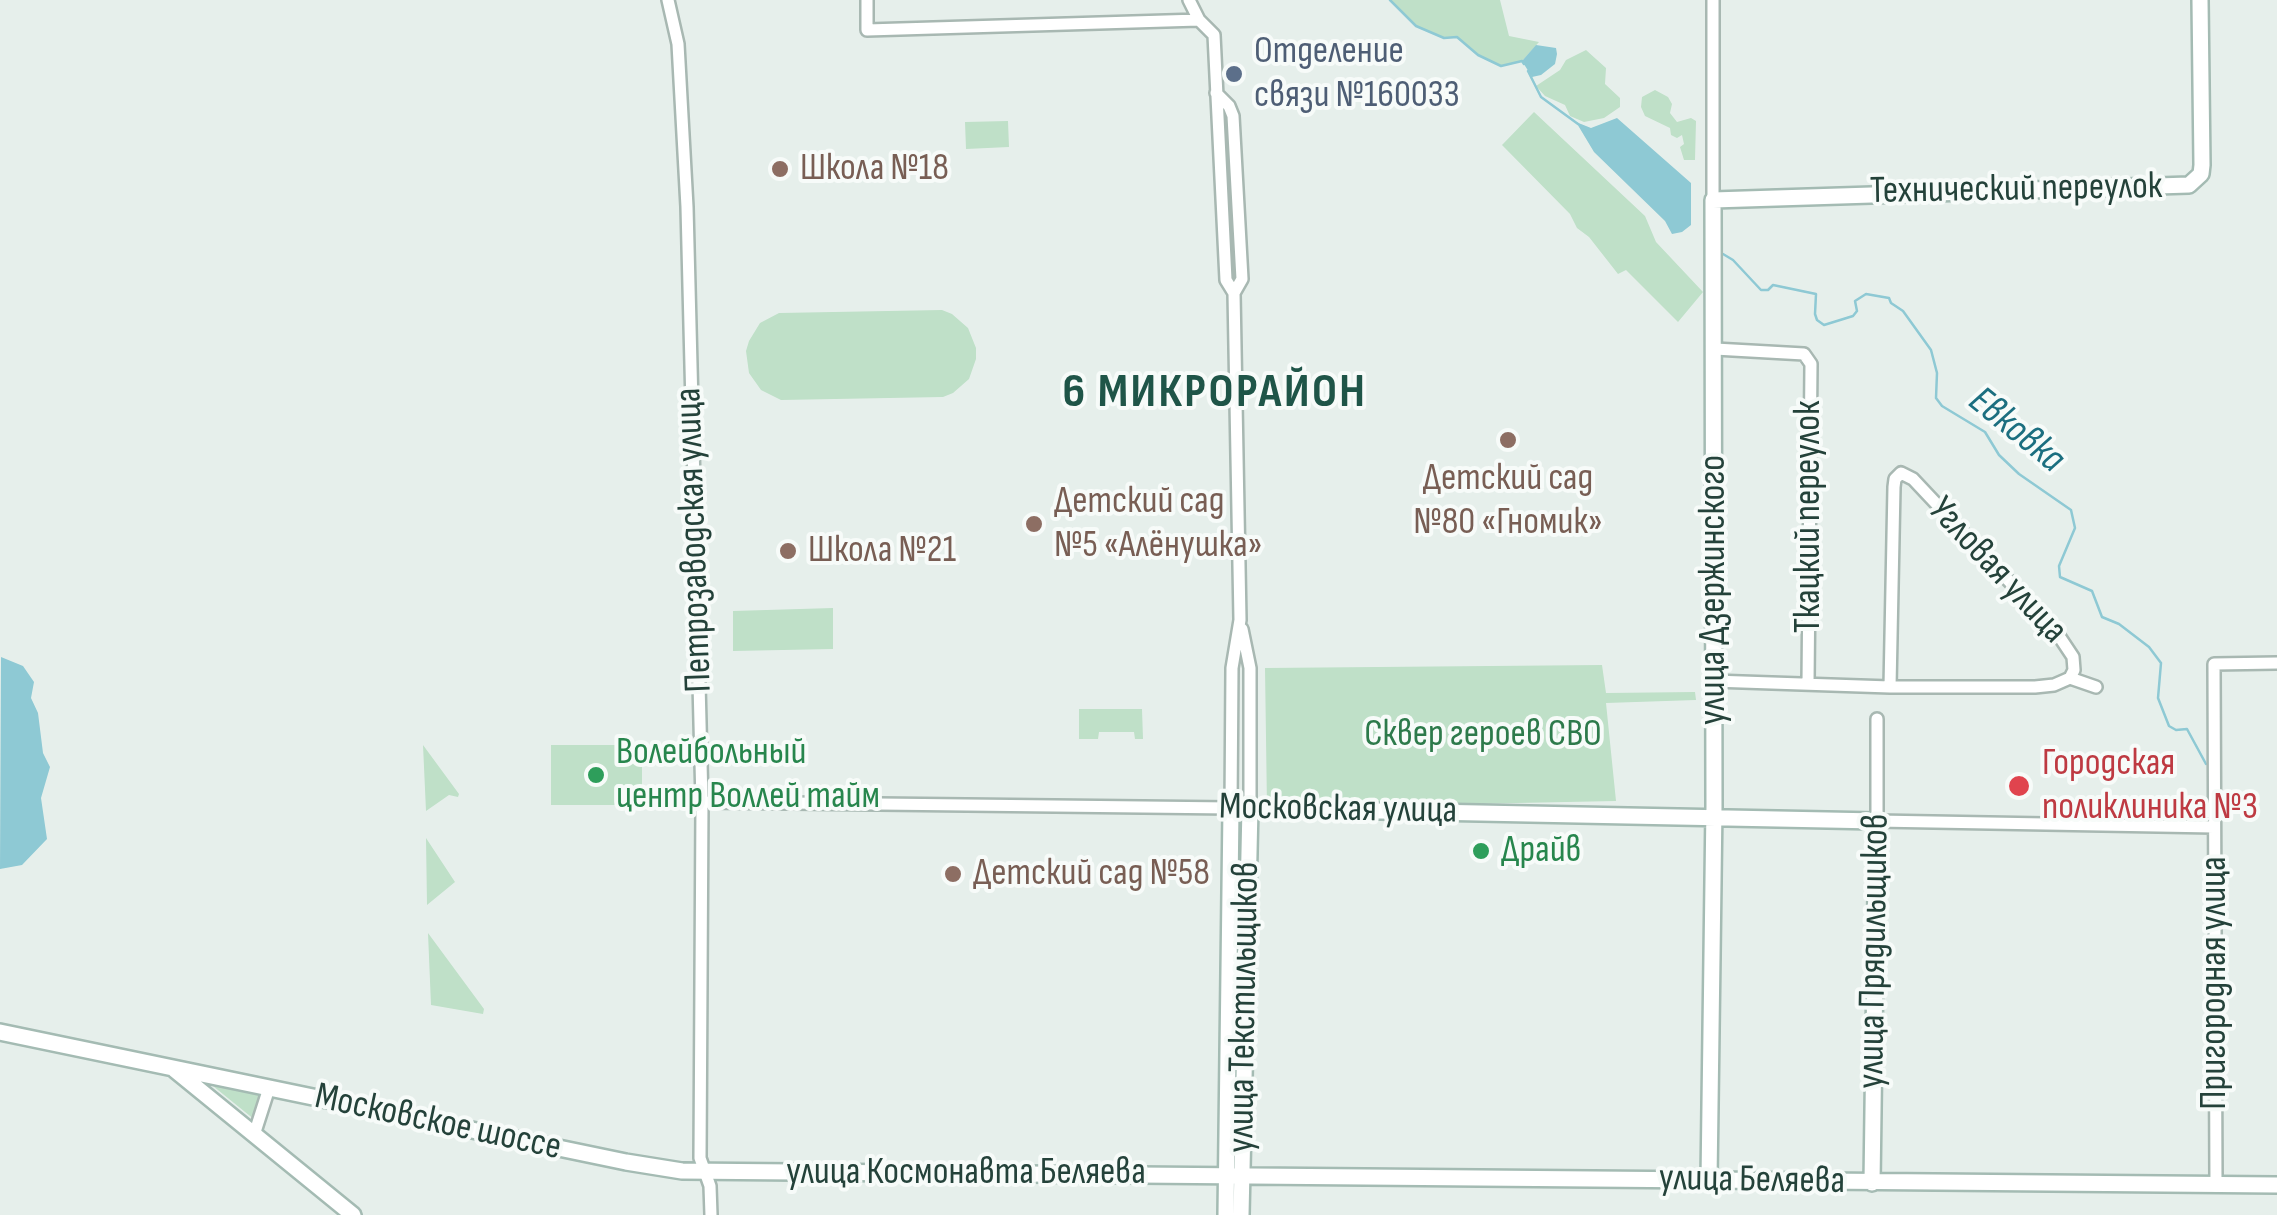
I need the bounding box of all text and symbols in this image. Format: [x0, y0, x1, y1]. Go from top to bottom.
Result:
place label: Отделение связи №160033 [1254, 29, 1460, 118]
marker: Отделение связи №160033 [1223, 63, 1245, 85]
place label: Школа №18 [800, 146, 949, 192]
marker: Школа №18 [769, 158, 791, 180]
street label: Технический переулок [1869, 165, 2163, 215]
district label: 6 МИКРОРАЙОН [1063, 365, 1367, 423]
water label: Евковка [1958, 378, 2074, 484]
street label: Петрозаводская улица [667, 387, 723, 693]
street label: Ткацкий переулок [1786, 401, 1832, 633]
marker: Детский сад №80 «Гномик» [1497, 429, 1519, 451]
street label: улица Дзержинского [1691, 455, 1737, 725]
place label: Детский сад №80 «Гномик» [1413, 456, 1603, 546]
place label: Детский сад №5 «Алёнушка» [1054, 479, 1263, 568]
street label: Угловая улица [1918, 488, 2076, 654]
marker: Детский сад №5 «Алёнушка» [1023, 513, 1045, 535]
place label: Школа №21 [808, 528, 956, 574]
marker: Школа №21 [777, 540, 799, 562]
park label: Сквер героев СВО [1364, 712, 1602, 758]
place label: Волейбольный центр Воллей тайм [616, 730, 880, 819]
place label: Городская поликлиника №3 [2042, 741, 2258, 831]
marker: Волейбольный центр Воллей тайм [585, 764, 607, 786]
marker: Городская поликлиника №3 [2006, 773, 2032, 799]
street label: Московская улица [1219, 785, 1457, 835]
street label: улица Прядильщиков [1850, 813, 1900, 1089]
place label: Драйв [1501, 828, 1581, 874]
marker: Драйв [1470, 840, 1492, 862]
place label: Детский сад №58 [973, 851, 1210, 897]
street label: Пригородная улица [2192, 856, 2238, 1110]
street label: улица Текстильщиков [1220, 861, 1270, 1153]
marker: Детский сад №58 [942, 863, 964, 885]
street label: Московское шоссе [311, 1075, 565, 1171]
street label: улица Космонавта Беляева [786, 1150, 1146, 1196]
street label: улица Беляева [1659, 1157, 1845, 1205]

